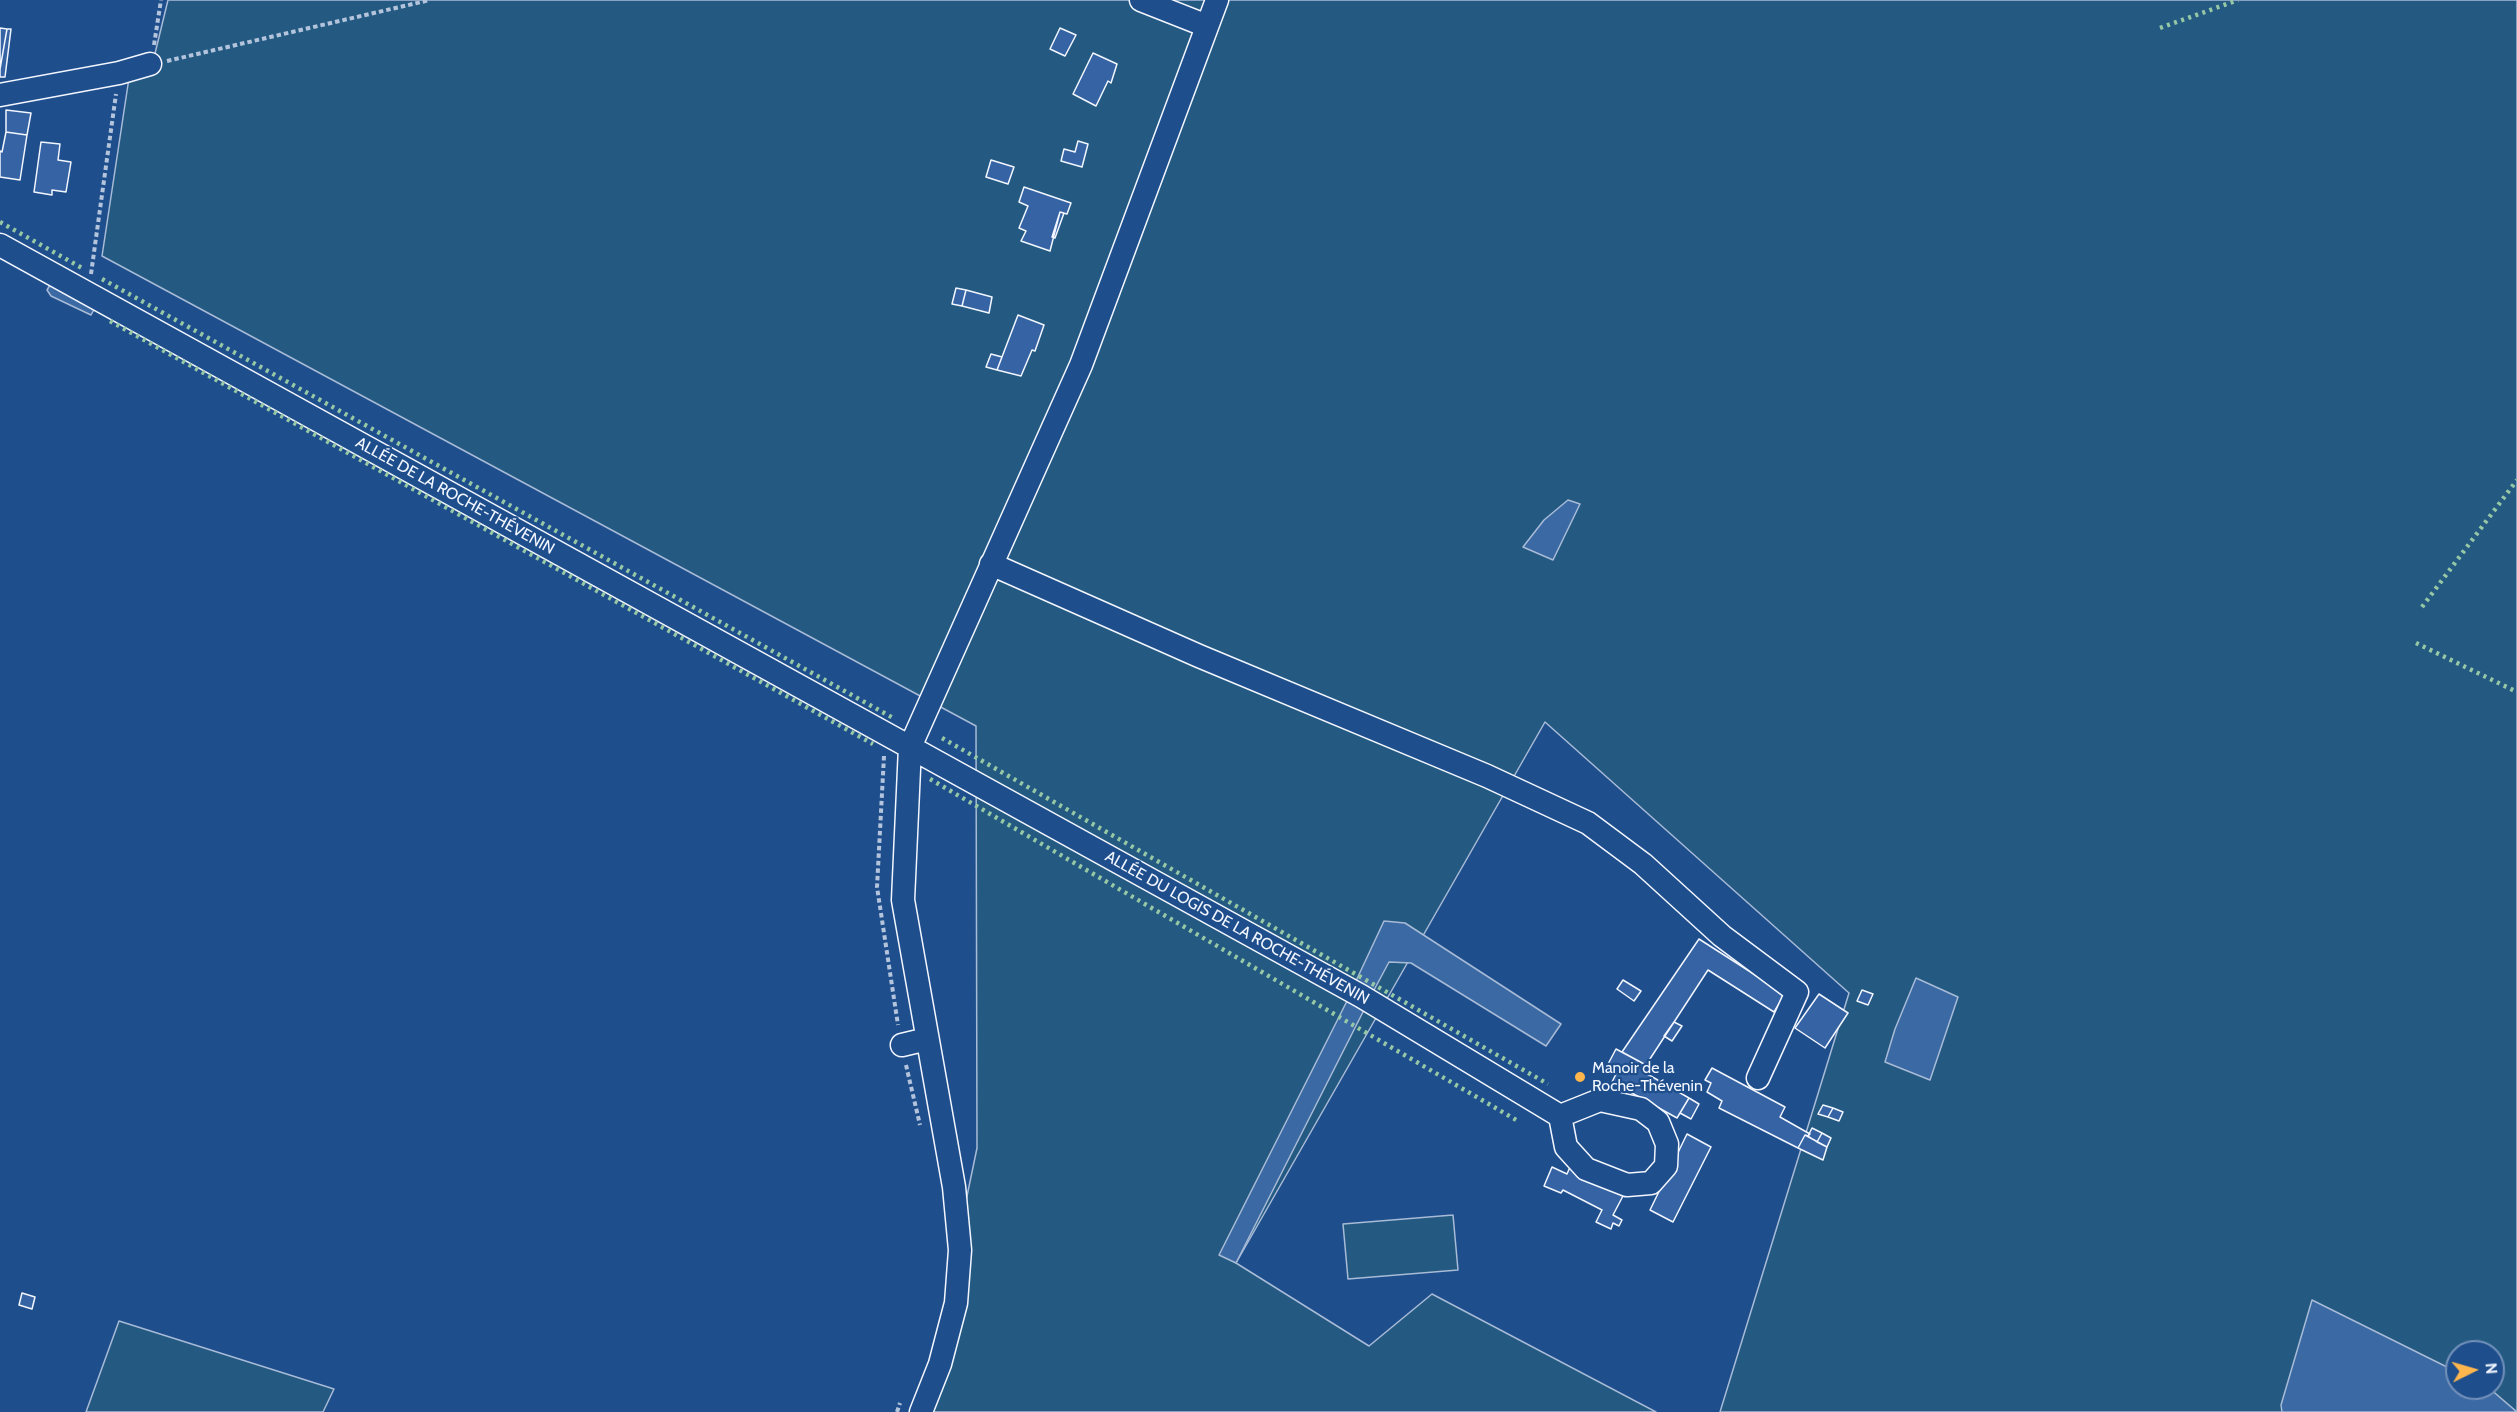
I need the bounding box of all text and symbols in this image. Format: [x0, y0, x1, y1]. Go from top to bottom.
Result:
street label: ALLÉE DE LA ROCHE-THÉVENIN [352, 433, 558, 559]
street label: ALLÉE DU LOGIS DE LA ROCHE-THÉVENIN [1102, 847, 1372, 1009]
place label: Manoir de la Roche-Thévenin [1592, 1058, 1703, 1096]
marker: Manoir de la Roche-Thévenin [1573, 1070, 1587, 1084]
north arrow [2445, 1340, 2505, 1400]
text: N [2481, 1362, 2501, 1375]

